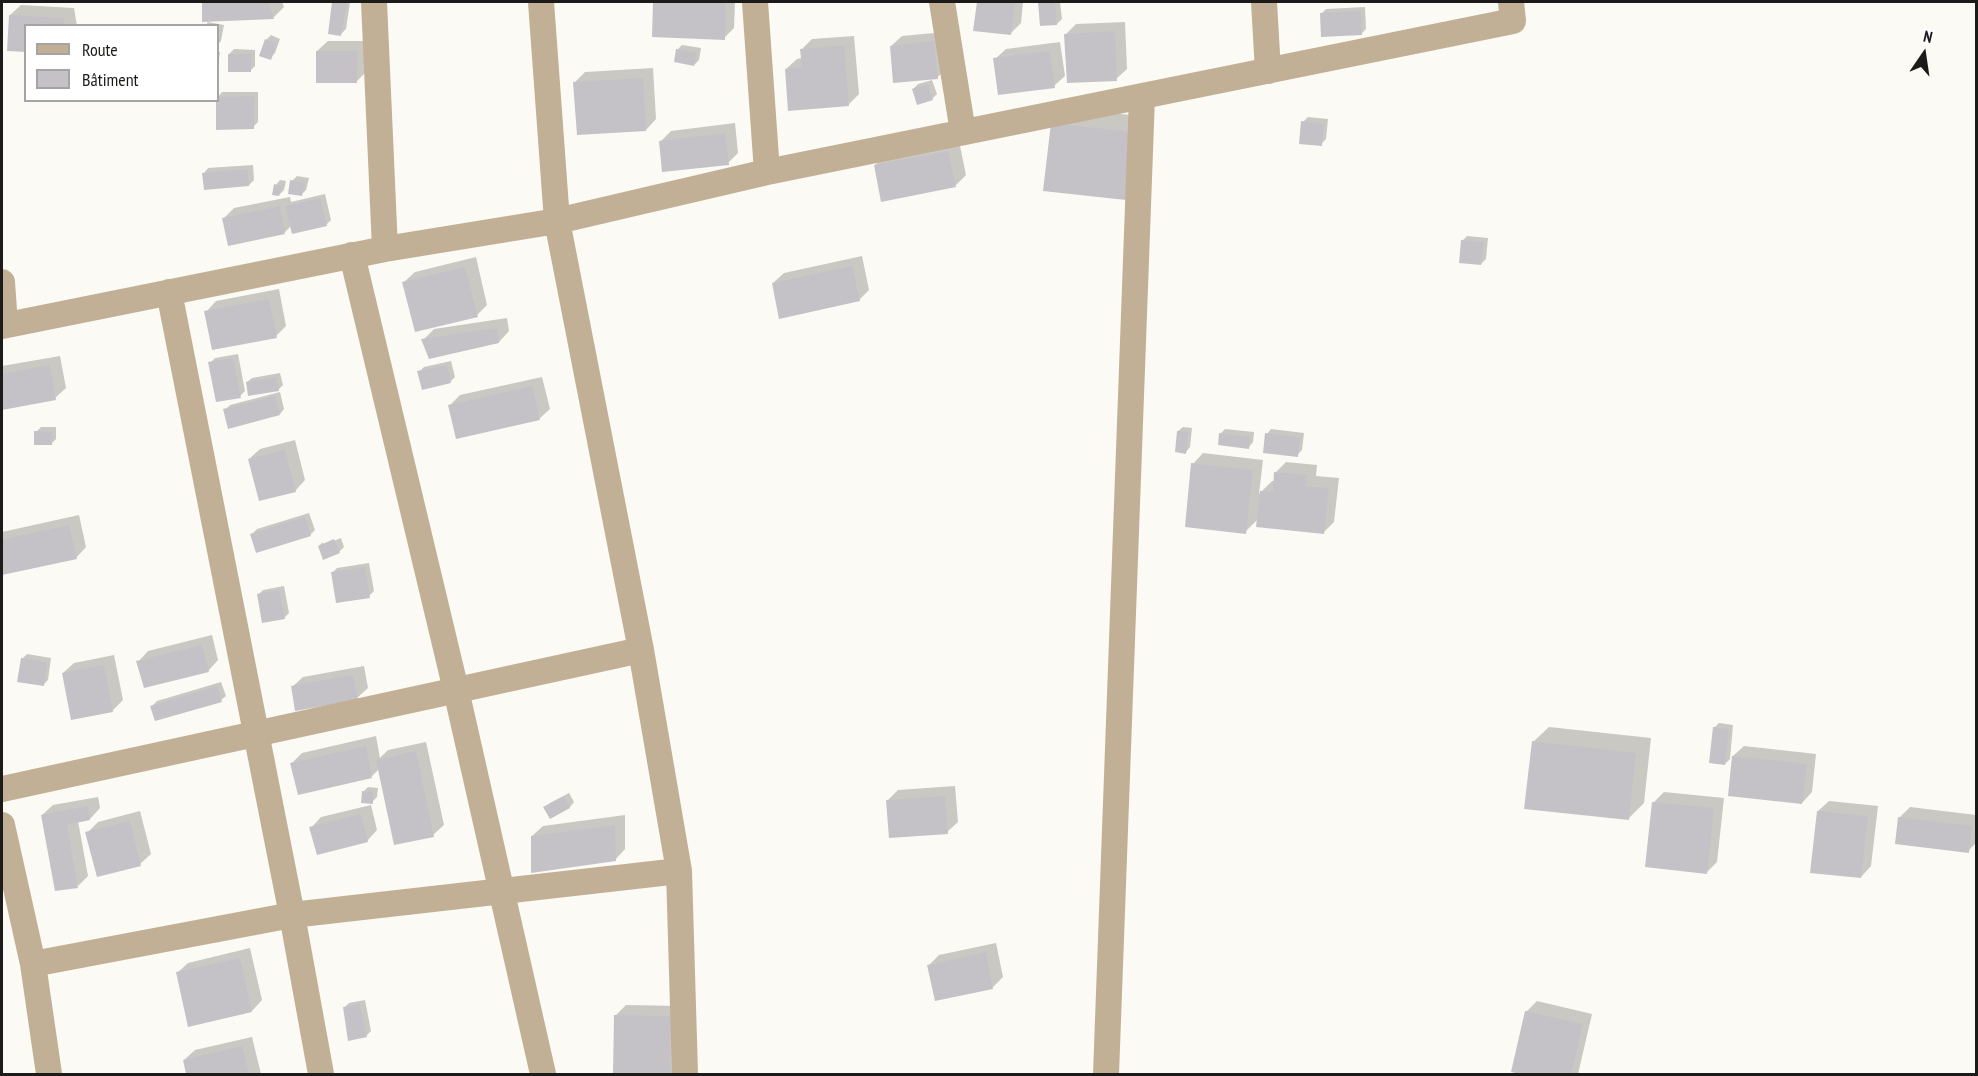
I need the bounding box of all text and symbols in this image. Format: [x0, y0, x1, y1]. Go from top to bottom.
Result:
legend [24, 24, 219, 102]
north arrow [1894, 24, 1954, 84]
text: N [1922, 26, 1935, 47]
text: Route [82, 38, 118, 61]
text: Bâtiment [82, 68, 139, 91]

